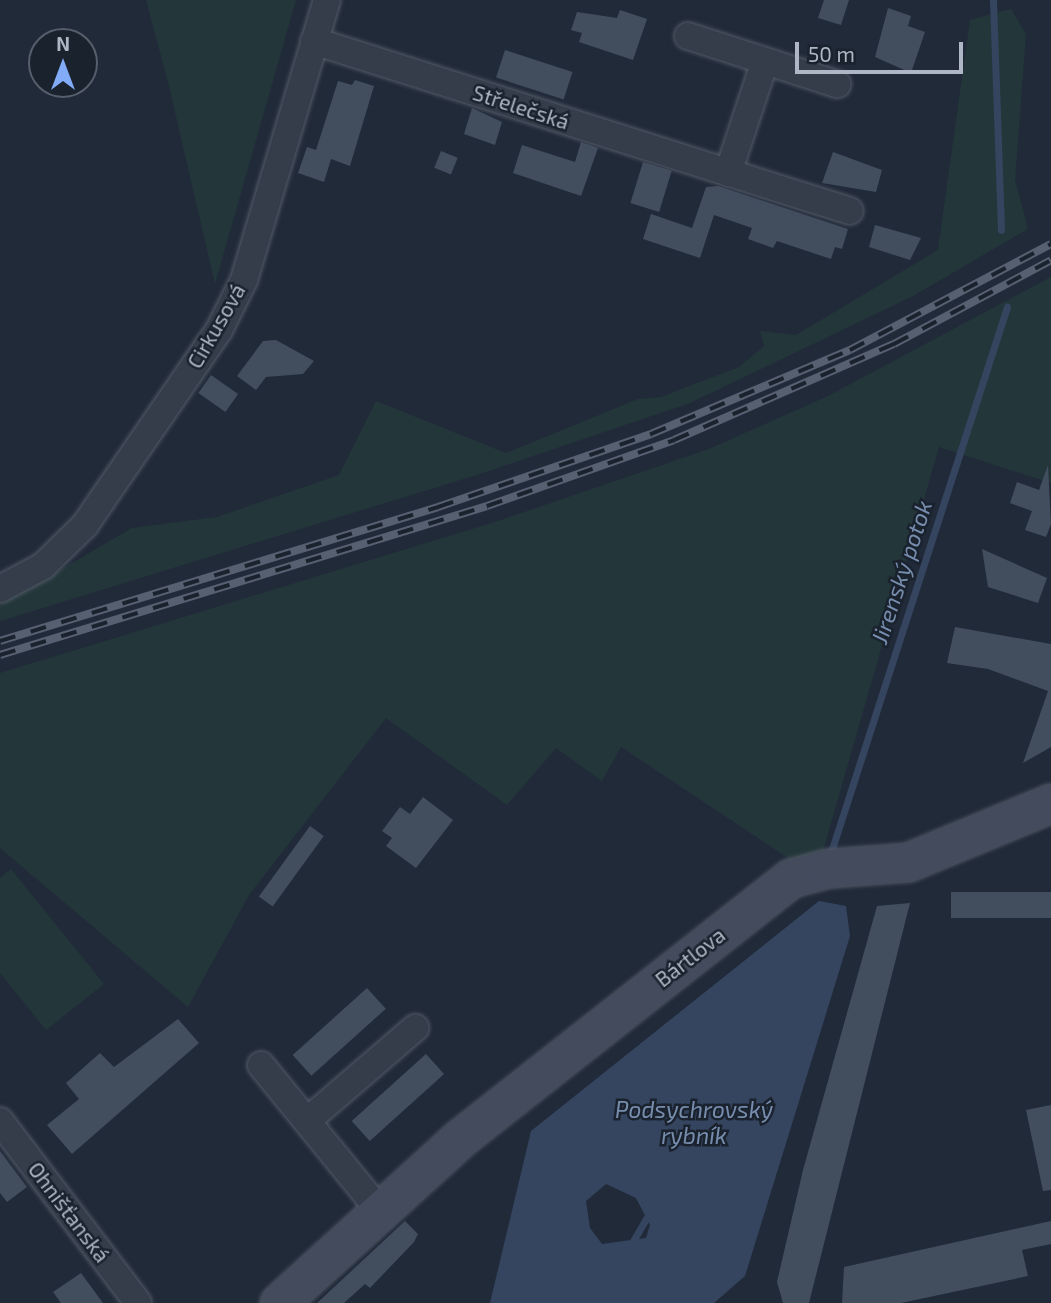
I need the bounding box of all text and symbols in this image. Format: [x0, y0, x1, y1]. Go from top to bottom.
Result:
north arrow [28, 28, 98, 98]
scale bar [799, 28, 967, 72]
text: N [56, 32, 70, 55]
text: 50 m [808, 41, 855, 66]
street label: Střelečská [470, 80, 572, 134]
street label: Cirkusová [182, 279, 250, 373]
water label: Jirenský potok [865, 497, 937, 647]
street label: Bártlova [650, 922, 730, 992]
water label: Podsychrovský rybník [615, 1095, 773, 1149]
street label: Ohnišťanská [23, 1157, 115, 1267]

